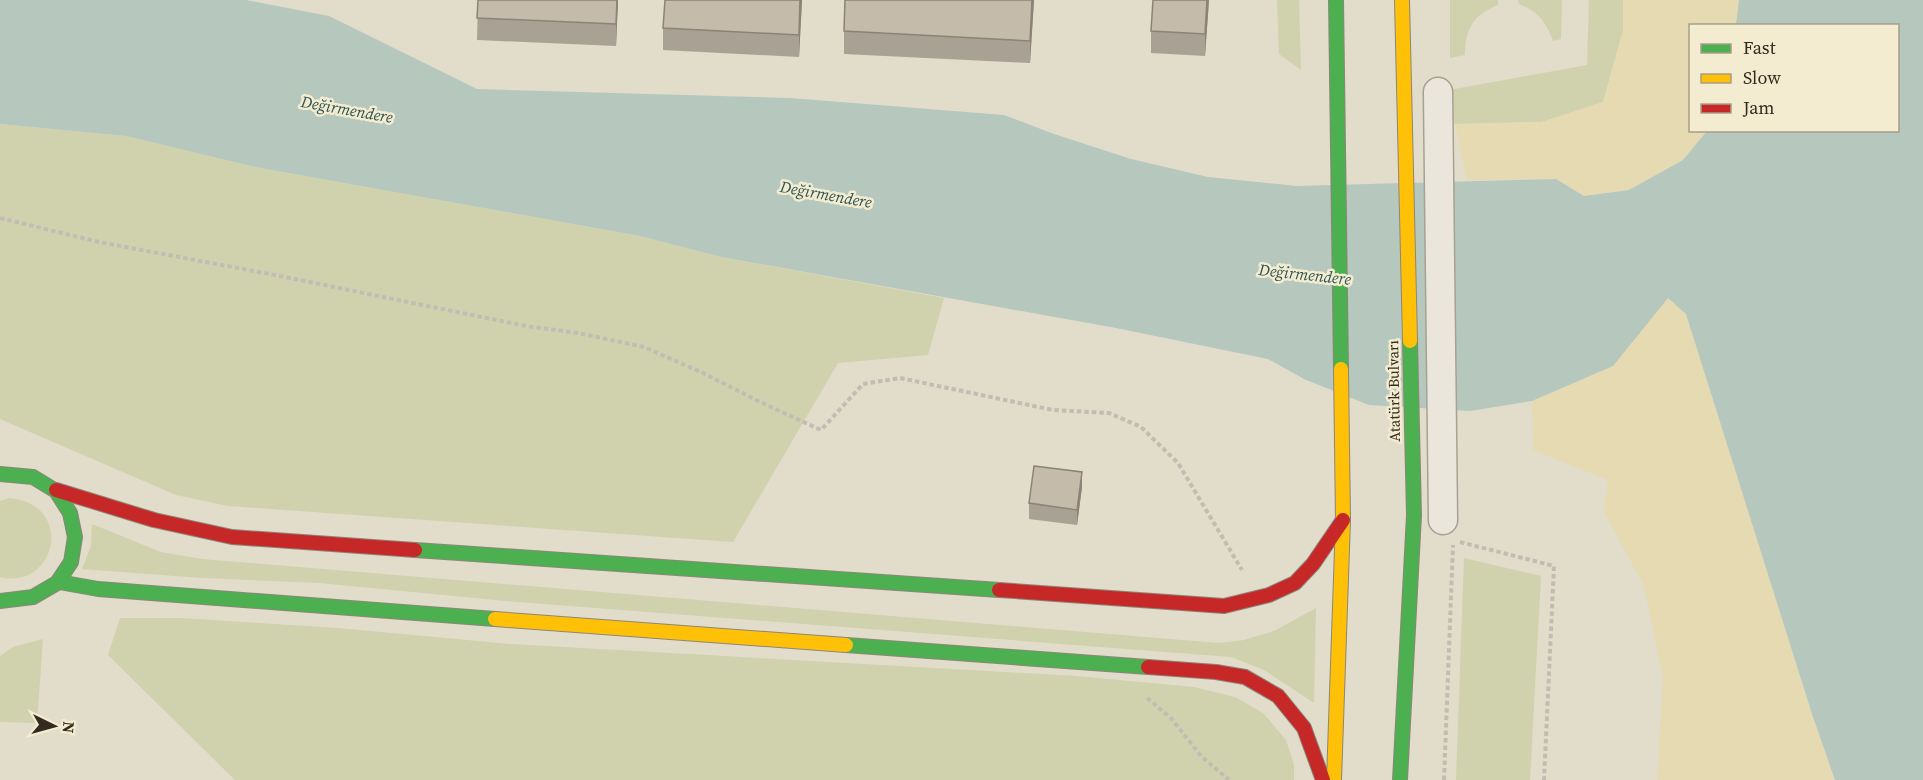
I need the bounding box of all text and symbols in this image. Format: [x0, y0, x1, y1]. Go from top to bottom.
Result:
legend [1689, 24, 1899, 132]
text: Fast [1743, 35, 1776, 60]
text: Slow [1743, 65, 1781, 90]
water label: Değirmendere [298, 90, 395, 128]
text: Jam [1742, 95, 1775, 120]
water label: Değirmendere [777, 175, 874, 213]
water label: Değirmendere [1257, 258, 1353, 290]
street label: Atatürk Bulvarı [1382, 340, 1405, 442]
north arrow [24, 696, 84, 756]
text: N [57, 721, 80, 734]

